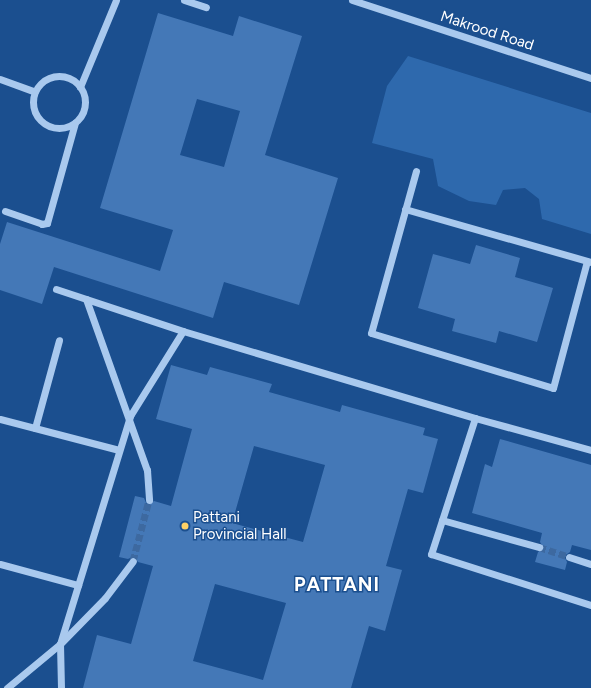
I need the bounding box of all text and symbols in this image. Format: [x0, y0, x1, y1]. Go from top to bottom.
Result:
street label: Makrood Road [438, 7, 536, 55]
place label: Pattani Provincial Hall [193, 508, 287, 543]
marker: Pattani Provincial Hall [180, 521, 190, 531]
district label: PATTANI [294, 574, 380, 596]

